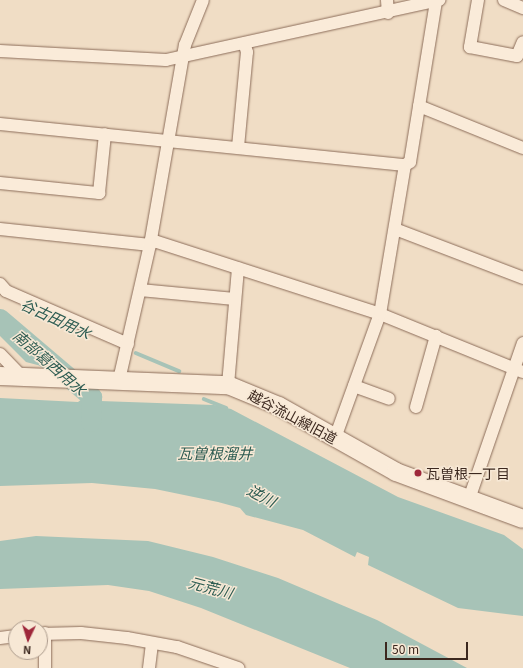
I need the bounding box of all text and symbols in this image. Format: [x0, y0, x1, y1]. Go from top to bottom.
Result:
water label: 谷古田用水 [18, 294, 94, 342]
water label: 南部葛西用水 [10, 326, 90, 398]
street label: 越谷流山線旧道 [246, 386, 340, 446]
water label: 瓦曽根溜井 [178, 444, 252, 462]
place label: 瓦曽根一丁目 [426, 465, 510, 481]
marker: 瓦曽根一丁目 [413, 468, 423, 478]
water label: 逆川 [245, 480, 279, 510]
water label: 元荒川 [187, 572, 235, 602]
north arrow [8, 620, 48, 660]
scale bar [387, 634, 470, 660]
text: 50 m [392, 640, 419, 657]
text: N [23, 643, 32, 659]

